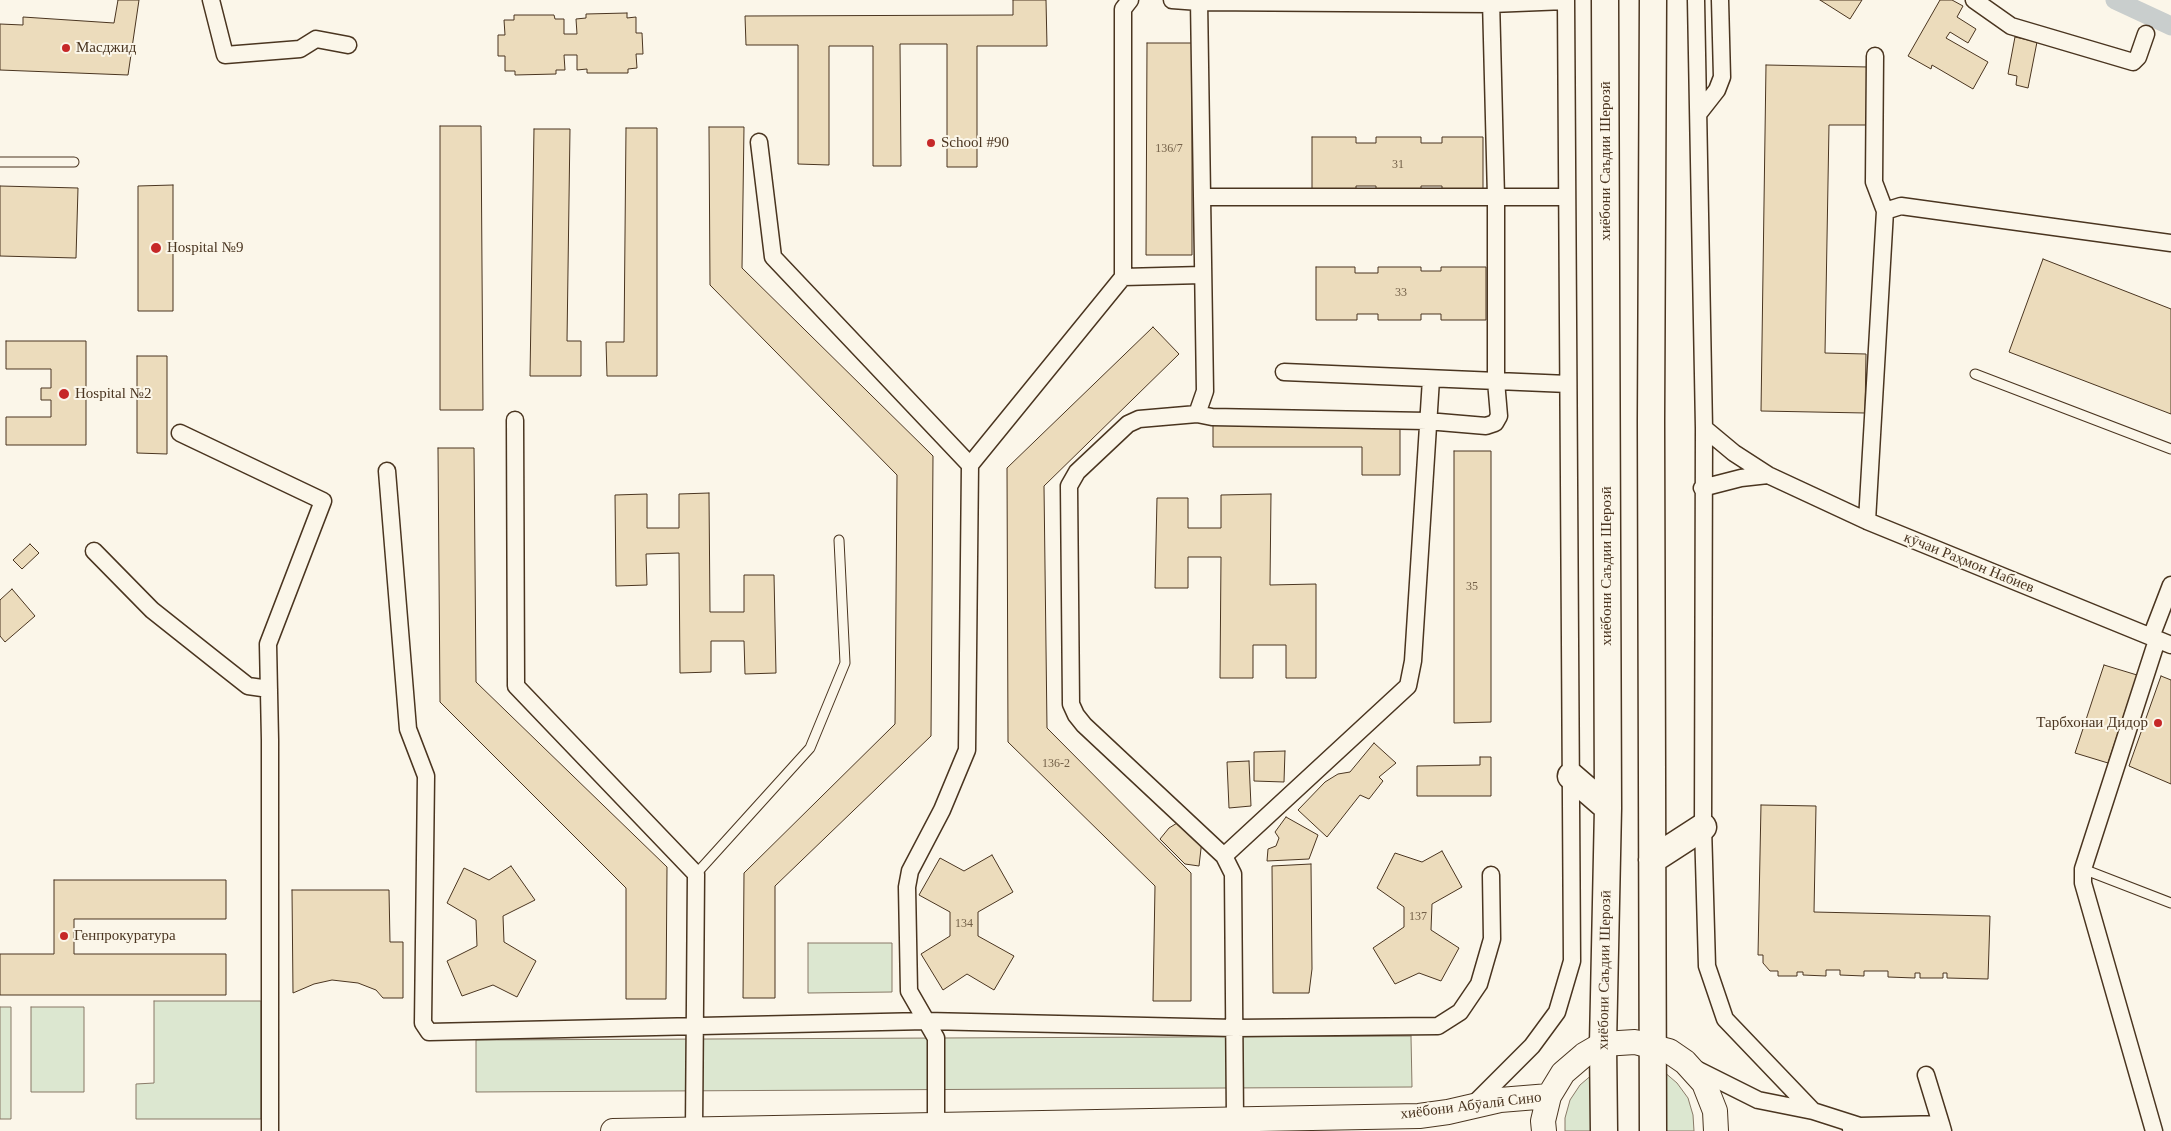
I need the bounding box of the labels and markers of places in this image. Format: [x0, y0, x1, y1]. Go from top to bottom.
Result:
place label: Масджид [76, 39, 136, 57]
marker: Масджид [60, 42, 72, 54]
place label: School #90 [941, 134, 1009, 152]
marker: School #90 [925, 137, 937, 149]
place label: Hospital №9 [167, 239, 243, 257]
marker: Hospital №9 [149, 241, 163, 255]
place label: Hospital №2 [75, 385, 151, 403]
marker: Hospital №2 [57, 387, 71, 401]
place label: Тарбхонаи Дидор [2036, 714, 2148, 732]
marker: Тарбхонаи Дидор [2152, 717, 2164, 729]
place label: Генпрокуратура [74, 927, 176, 945]
marker: Генпрокуратура [58, 930, 70, 942]

